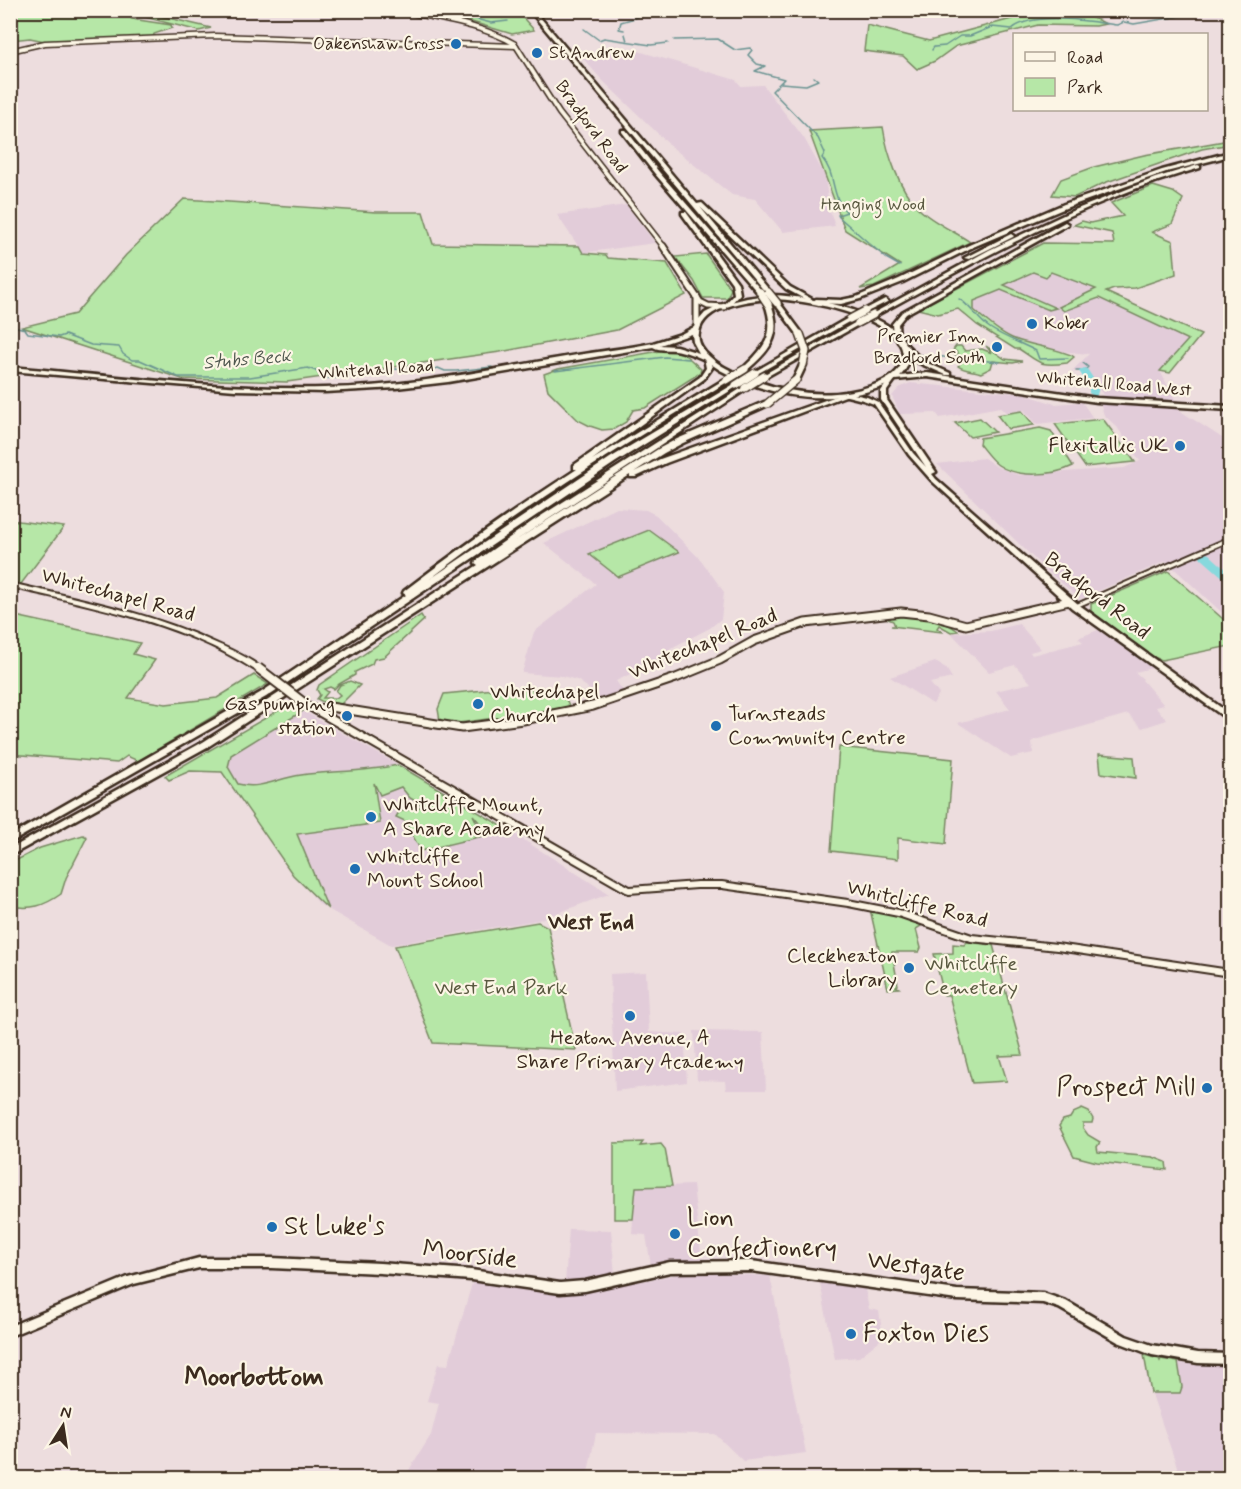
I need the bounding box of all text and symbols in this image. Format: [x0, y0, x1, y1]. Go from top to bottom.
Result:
place label: Oakenshaw Cross [313, 32, 444, 56]
legend [1013, 33, 1208, 111]
marker: Oakenshaw Cross [449, 37, 463, 51]
place label: St Andrew [549, 41, 634, 65]
marker: St Andrew [530, 46, 544, 60]
text: Road [1067, 46, 1103, 70]
street label: Bradford Road [548, 76, 633, 179]
text: Park [1067, 76, 1103, 100]
park label: Hanging Wood [821, 193, 925, 219]
place label: Kober [1044, 312, 1090, 336]
marker: Kober [1025, 317, 1039, 331]
place label: Premier Inn, Bradford South [874, 325, 985, 372]
marker: Premier Inn, Bradford South [990, 340, 1004, 354]
water label: Stubs Beck [202, 344, 293, 376]
street label: Whitehall Road [318, 354, 434, 386]
street label: Whitehall Road West [1035, 365, 1193, 403]
place label: Flexitallic UK [1048, 432, 1168, 460]
marker: Flexitallic UK [1173, 439, 1187, 453]
street label: Bradford Road [1037, 546, 1156, 648]
street label: Whitechapel Road [38, 561, 198, 629]
street label: Whitechapel Road [625, 601, 781, 687]
place label: Whitechapel Church [490, 678, 599, 730]
place label: Gas pumping station [224, 690, 335, 742]
marker: Whitechapel Church [471, 697, 485, 711]
place label: Turnsteads Community Centre [728, 700, 906, 752]
marker: Gas pumping station [340, 709, 354, 723]
marker: Turnsteads Community Centre [709, 719, 723, 733]
place label: Whitcliffe Mount, A Share Academy [383, 791, 545, 843]
marker: Whitcliffe Mount, A Share Academy [364, 810, 378, 824]
place label: Whitcliffe Mount School [367, 843, 484, 895]
marker: Whitcliffe Mount School [348, 862, 362, 876]
street label: Whitcliffe Road [844, 873, 990, 935]
district label: West End [547, 909, 634, 937]
place label: Cleckheaton Library [787, 942, 897, 994]
park label: Whitcliffe Cemetery [924, 950, 1018, 1002]
marker: Cleckheaton Library [902, 961, 916, 975]
park label: West End Park [434, 974, 568, 1002]
marker: Heaton Avenue, A Share Primary Academy [623, 1009, 637, 1023]
place label: Heaton Avenue, A Share Primary Academy [516, 1024, 744, 1076]
place label: Prospect Mill [1056, 1071, 1195, 1105]
marker: Prospect Mill [1200, 1081, 1214, 1095]
place label: Lion Confectionery [687, 1202, 837, 1266]
place label: St Luke's [284, 1210, 385, 1244]
marker: St Luke's [265, 1220, 279, 1234]
marker: Lion Confectionery [668, 1227, 682, 1241]
street label: Moorside [421, 1232, 520, 1278]
street label: Westgate [865, 1243, 967, 1291]
place label: Foxton Dies [863, 1317, 989, 1351]
marker: Foxton Dies [844, 1327, 858, 1341]
district label: Moorbottom [184, 1360, 324, 1395]
north arrow [33, 1396, 93, 1456]
text: N [58, 1401, 73, 1424]

